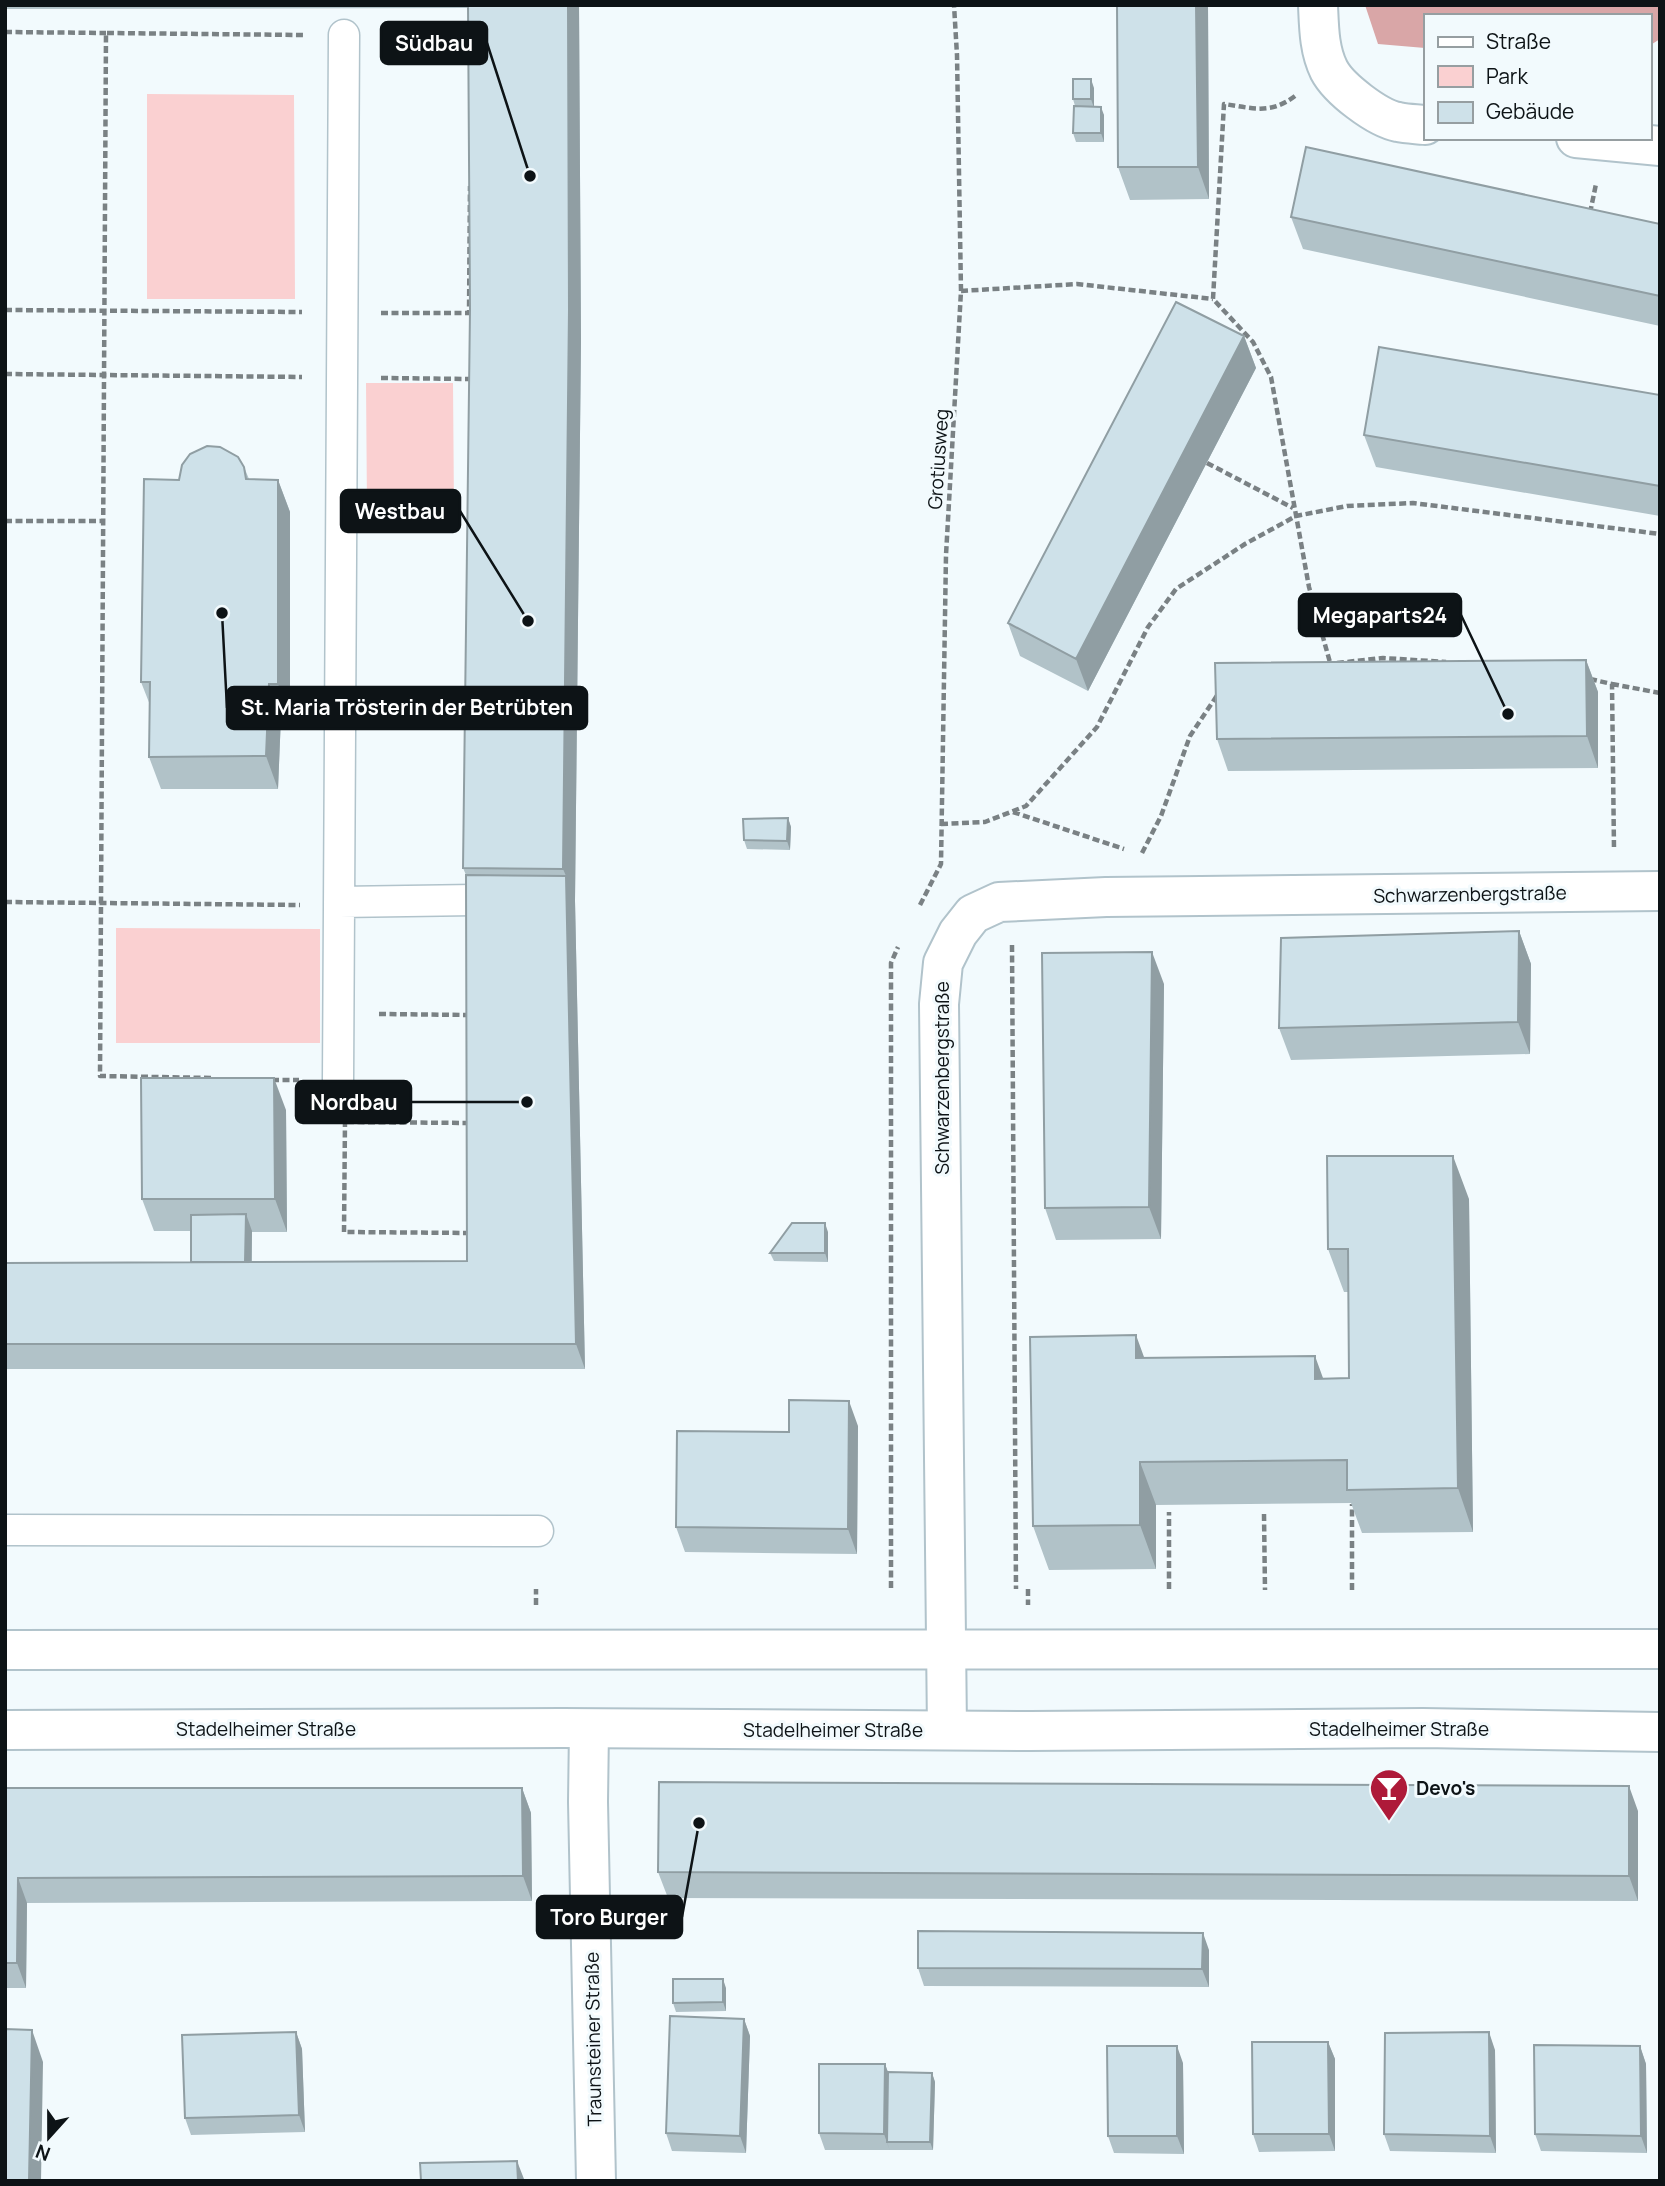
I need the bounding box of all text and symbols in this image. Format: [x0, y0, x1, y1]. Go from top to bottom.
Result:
legend [1424, 14, 1651, 140]
callout: Südbau [381, 22, 487, 64]
text: Straße [1486, 27, 1551, 55]
text: Südbau [395, 29, 473, 57]
text: Park [1486, 62, 1528, 90]
text: Gebäude [1486, 97, 1574, 125]
street label: Grotiusweg [922, 408, 954, 510]
callout: Westbau [341, 490, 460, 532]
text: Westbau [355, 497, 445, 525]
callout: Megaparts24 [1299, 594, 1461, 636]
text: Megaparts24 [1313, 601, 1447, 629]
callout: St. Maria Trösterin der Betrübten [227, 687, 587, 729]
text: St. Maria Trösterin der Betrübten [241, 693, 573, 721]
street label: Schwarzenbergstraße [1373, 879, 1567, 909]
street label: Schwarzenbergstraße [929, 981, 955, 1175]
callout: Nordbau [296, 1081, 411, 1123]
text: Nordbau [310, 1088, 398, 1116]
street label: Stadelheimer Straße [176, 1716, 356, 1742]
street label: Stadelheimer Straße [1309, 1716, 1489, 1742]
street label: Stadelheimer Straße [743, 1717, 923, 1743]
bar icon: Devo's [1368, 1767, 1410, 1822]
place label: Devo's [1416, 1775, 1475, 1801]
callout: Toro Burger [537, 1896, 682, 1938]
text: Toro Burger [550, 1903, 668, 1931]
street label: Traunsteiner Straße [578, 1952, 608, 2126]
north arrow [14, 2102, 84, 2172]
text: N [32, 2138, 54, 2167]

